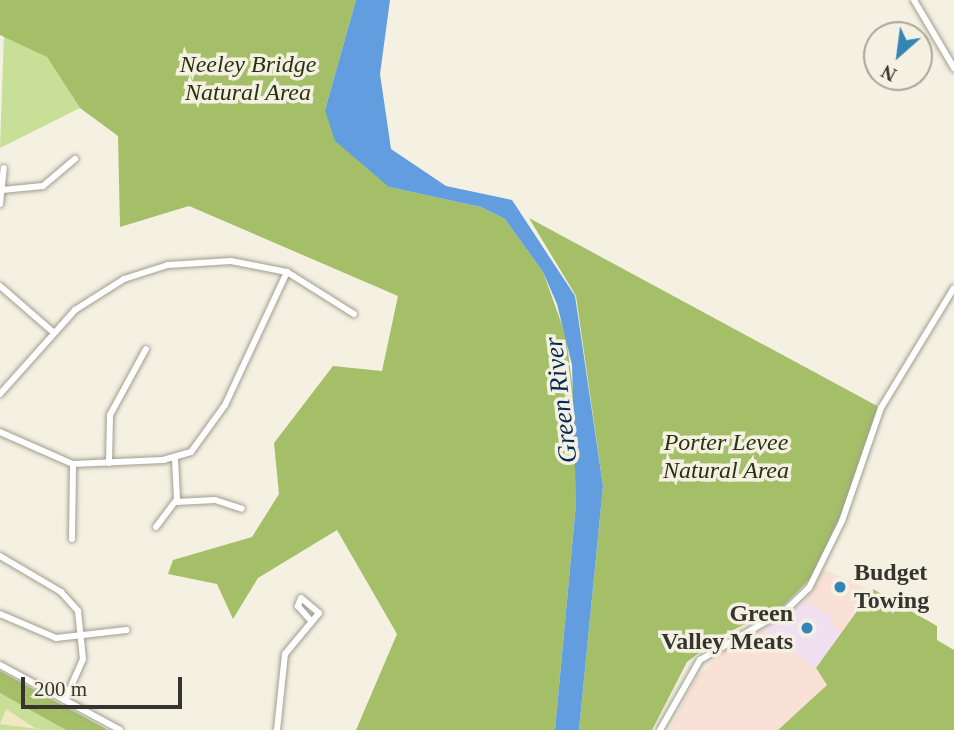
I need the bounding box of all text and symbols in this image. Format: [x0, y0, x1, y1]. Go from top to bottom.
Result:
north arrow [863, 21, 933, 91]
park label: Neeley Bridge Natural Area [180, 51, 316, 107]
text: N [878, 61, 900, 86]
water label: Green River [538, 335, 584, 465]
park label: Porter Levee Natural Area [663, 429, 789, 485]
place label: Budget Towing [854, 559, 929, 615]
marker: Budget Towing [832, 579, 848, 595]
place label: Green Valley Meats [661, 600, 793, 656]
marker: Green Valley Meats [799, 620, 815, 636]
scale bar [24, 664, 186, 708]
text: 200 m [34, 677, 87, 701]

